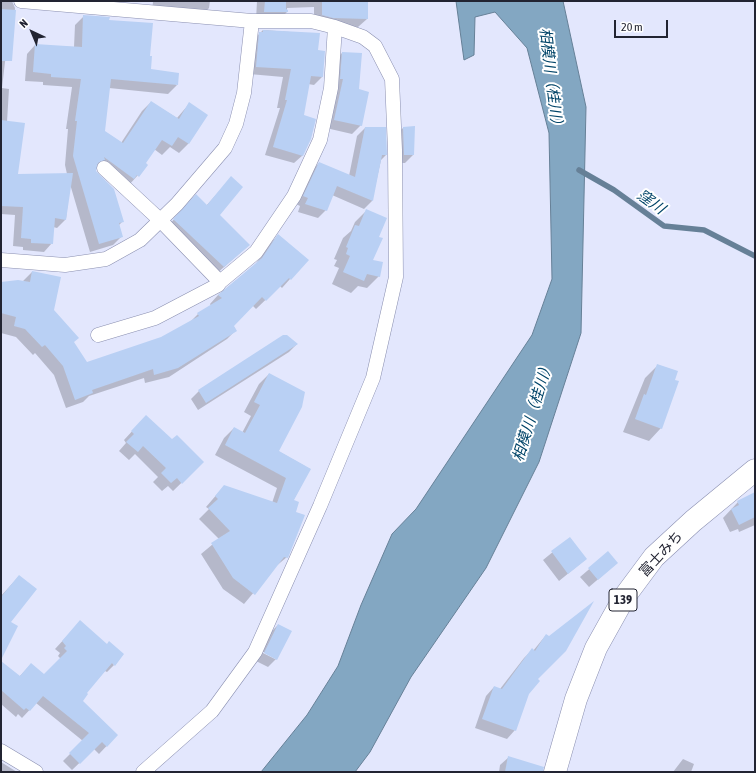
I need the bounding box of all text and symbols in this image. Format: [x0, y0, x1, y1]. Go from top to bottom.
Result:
north arrow [12, 12, 52, 52]
scale bar [616, 12, 670, 38]
text: N [17, 17, 30, 30]
text: 20 m [621, 20, 643, 34]
water label: 相模川（桂川） [536, 27, 566, 133]
water label: 窪川 [634, 186, 668, 218]
water label: 相模川（桂川） [509, 358, 557, 464]
street label: 富士みち [636, 528, 686, 580]
road number: 139 [609, 589, 637, 611]

